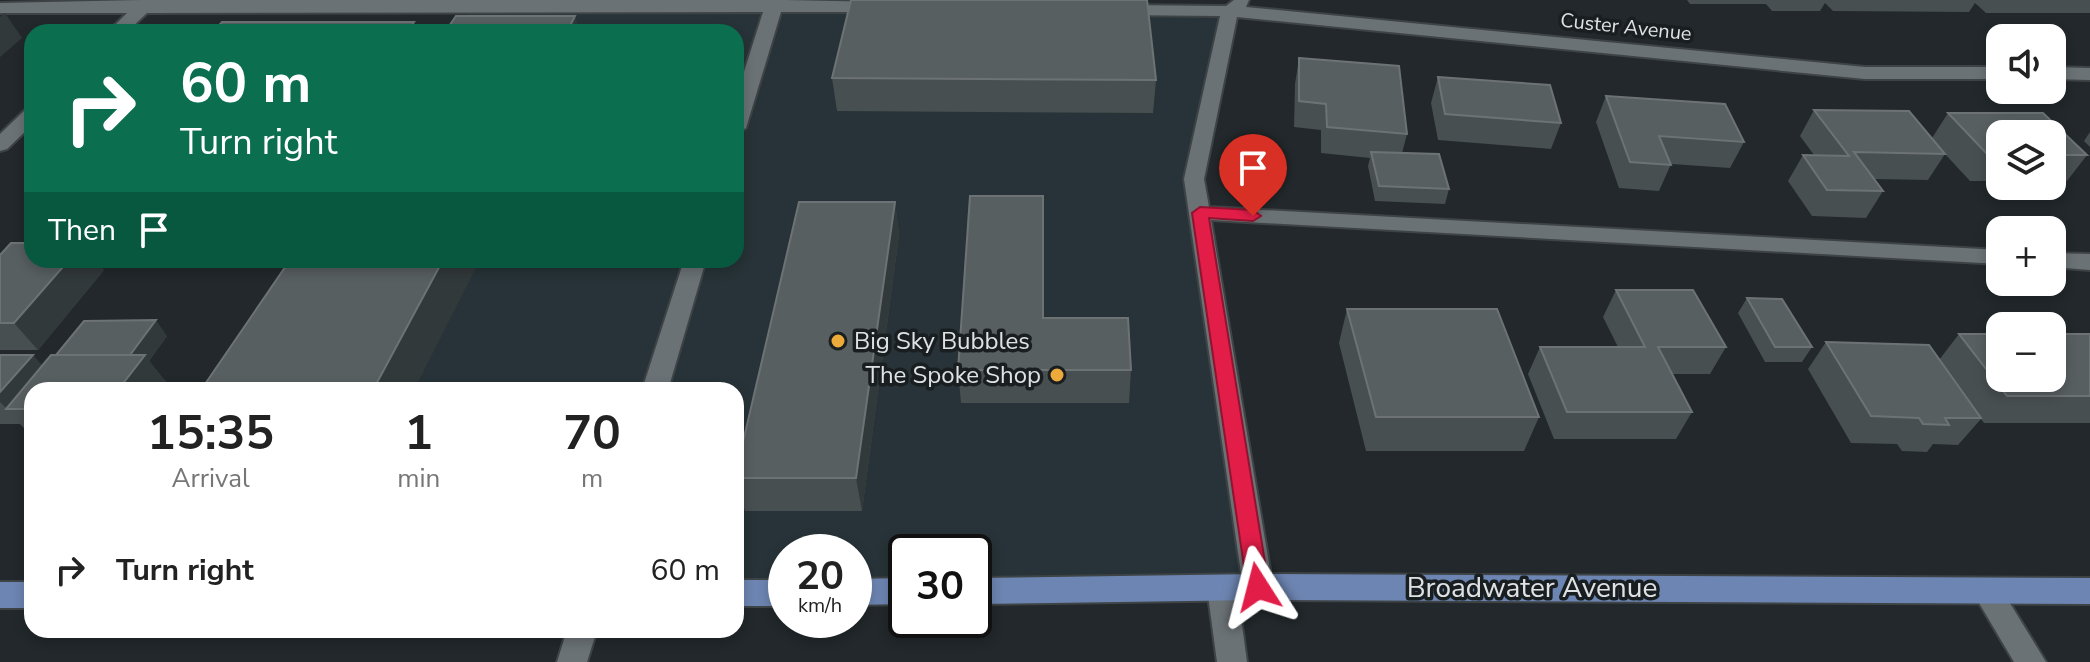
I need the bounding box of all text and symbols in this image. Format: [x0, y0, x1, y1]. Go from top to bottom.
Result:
street label: Custer Avenue [1559, 7, 1693, 47]
map controls [1986, 24, 2066, 392]
button: sound [1986, 24, 2066, 104]
text: 60 m [180, 45, 311, 122]
icon: right [48, 56, 152, 160]
text: Turn right [180, 118, 337, 167]
button: layers [1986, 120, 2066, 200]
pin [1219, 134, 1287, 216]
icon: arrive [1231, 146, 1275, 190]
icon: arrive [132, 208, 176, 252]
text: Then [48, 210, 116, 251]
button: + [1986, 216, 2066, 296]
button: − [1986, 312, 2066, 392]
place label: Big Sky Bubbles [854, 325, 1030, 357]
marker: Big Sky Bubbles [829, 332, 847, 350]
place label: The Spoke Shop [866, 359, 1041, 391]
marker: The Spoke Shop [1048, 366, 1066, 384]
text: 15:35 [147, 400, 274, 466]
text: 1 [404, 400, 433, 466]
text: 70 [563, 400, 621, 466]
text: Arrival [171, 461, 250, 496]
text: min [397, 461, 440, 496]
text: m [581, 461, 603, 496]
speed limit sign: 30 [888, 534, 992, 638]
position arrow [1216, 545, 1300, 629]
icon: right [48, 548, 92, 592]
text: 20 [796, 549, 844, 603]
text: Turn right [116, 550, 254, 591]
text: 60 m [651, 550, 720, 591]
street label: Broadwater Avenue [1407, 569, 1657, 607]
text: km/h [798, 592, 842, 619]

